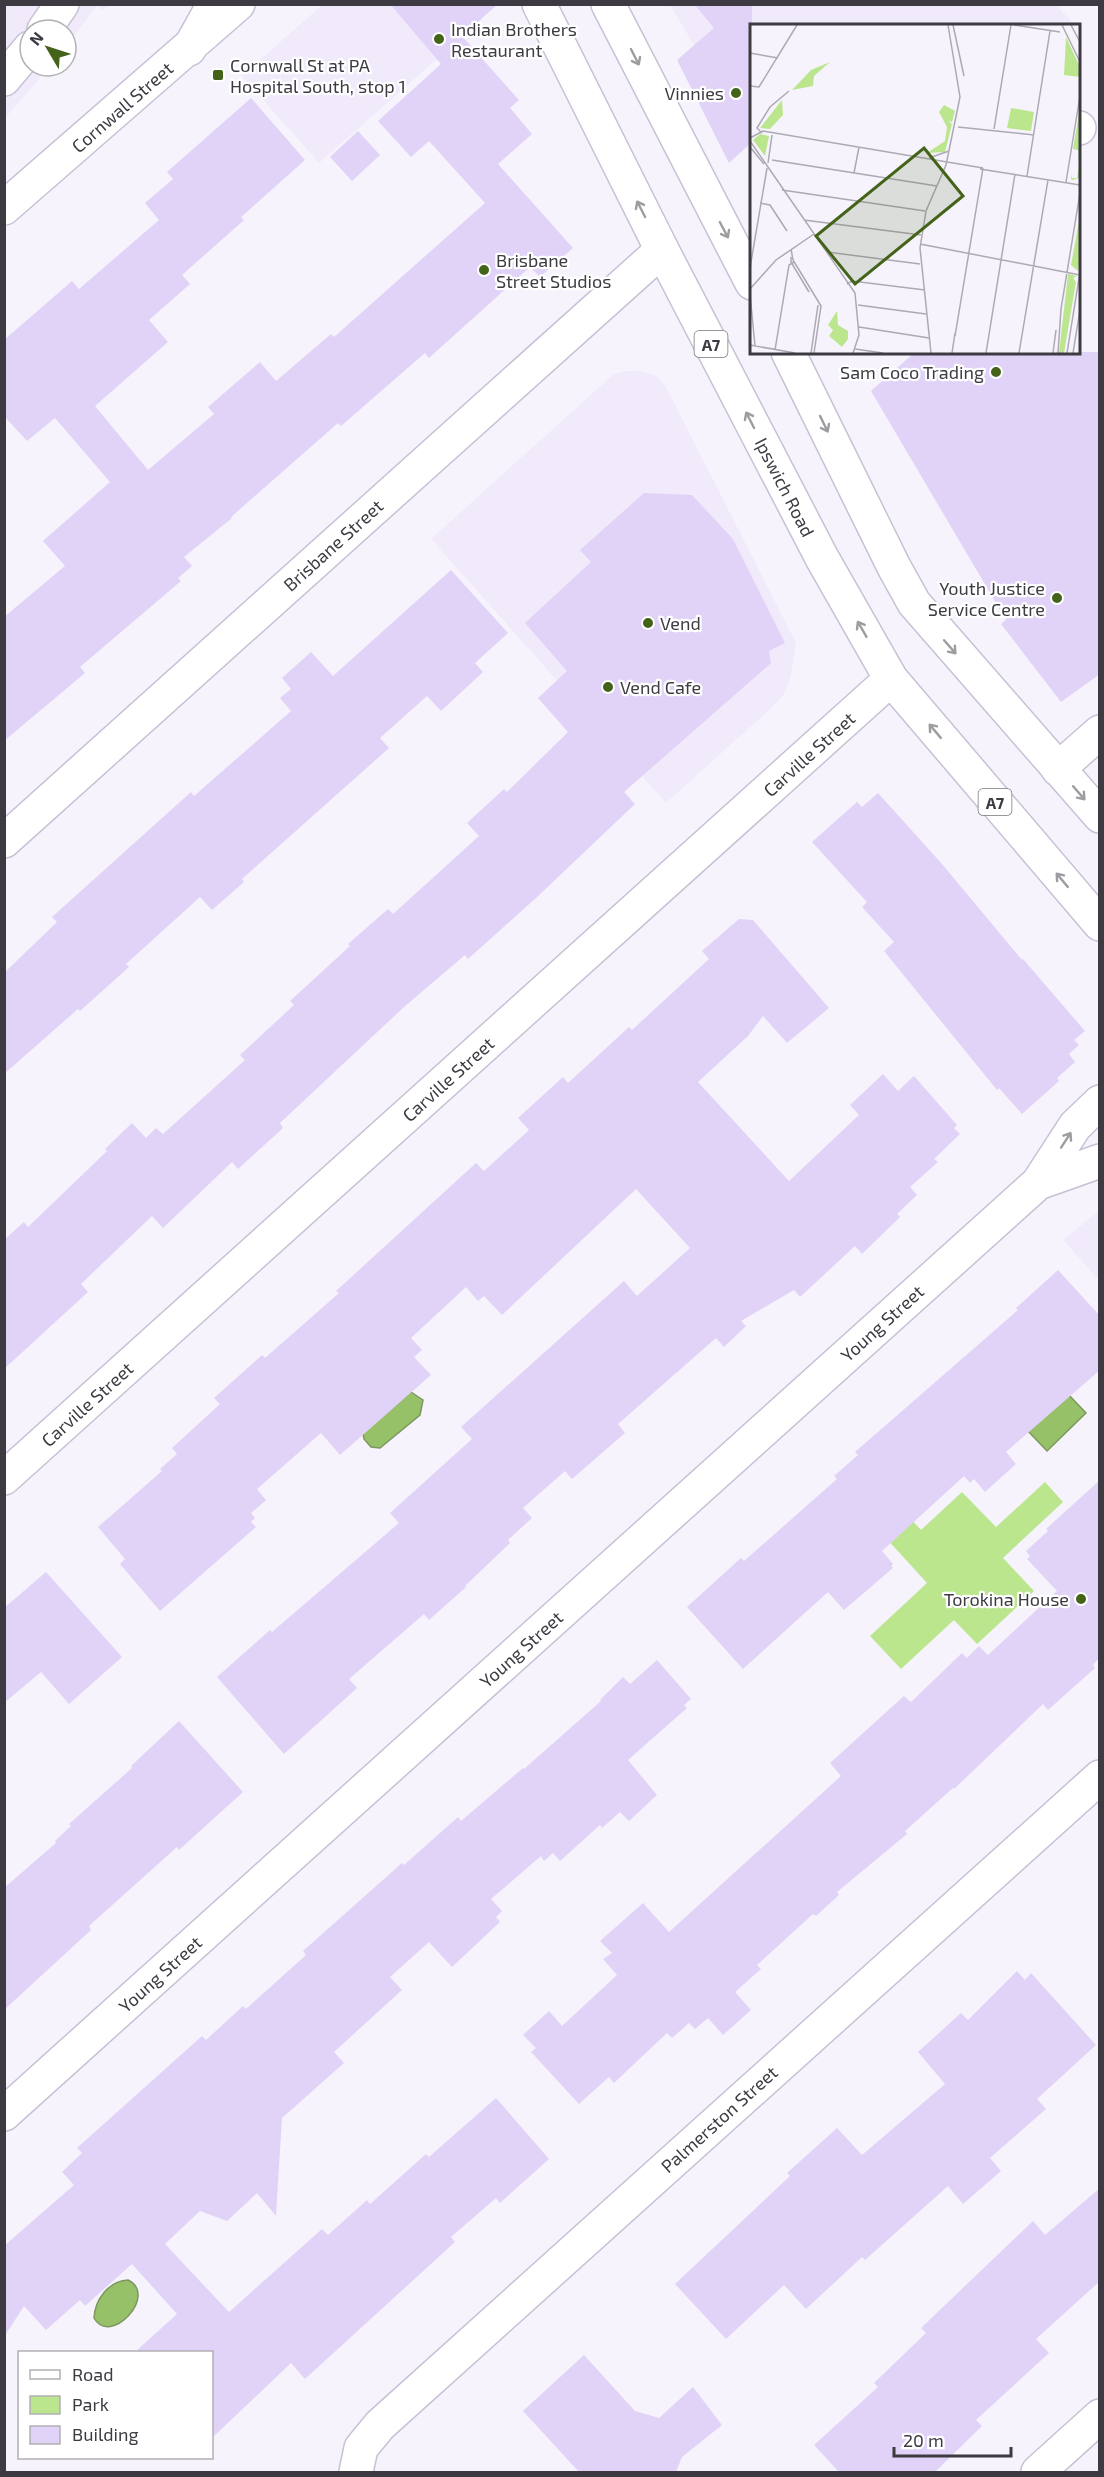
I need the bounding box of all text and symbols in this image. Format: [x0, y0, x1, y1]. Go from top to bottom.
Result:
north arrow [18, 18, 78, 78]
place label: Indian Brothers Restaurant [451, 18, 577, 61]
inset map [750, 24, 1080, 354]
text: N [25, 28, 47, 49]
marker: Indian Brothers Restaurant [432, 32, 446, 46]
one-way arrow [629, 47, 641, 65]
place label: Cornwall St at PA Hospital South, stop 1 [230, 54, 406, 97]
street label: Cornwall Street [67, 57, 177, 157]
marker: Cornwall St at PA Hospital South, stop 1 [211, 68, 225, 82]
place label: Vinnies [664, 82, 724, 104]
marker: Vinnies [729, 86, 743, 100]
one-way arrow [635, 201, 647, 219]
one-way arrow [718, 221, 730, 238]
place label: Brisbane Street Studios [496, 249, 611, 292]
marker: Brisbane Street Studios [477, 263, 491, 277]
road number: A7 [694, 331, 728, 357]
place label: Sam Coco Trading [840, 361, 984, 383]
marker: Sam Coco Trading [989, 365, 1003, 379]
one-way arrow [744, 412, 756, 429]
one-way arrow [818, 414, 830, 432]
street label: Ipswich Road [751, 434, 819, 540]
street label: Brisbane Street [279, 494, 387, 595]
place label: Youth Justice Service Centre [928, 577, 1045, 620]
marker: Youth Justice Service Centre [1050, 591, 1064, 605]
place label: Vend [660, 612, 701, 634]
marker: Vend [641, 616, 655, 630]
one-way arrow [856, 621, 868, 638]
one-way arrow [943, 639, 957, 654]
place label: Vend Cafe [620, 676, 701, 698]
marker: Vend Cafe [601, 680, 615, 694]
street label: Carville Street [759, 707, 859, 801]
one-way arrow [928, 724, 942, 739]
one-way arrow [1072, 785, 1086, 800]
road number: A7 [978, 789, 1012, 815]
one-way arrow [1055, 872, 1068, 888]
street label: Carville Street [398, 1032, 498, 1126]
one-way arrow [1060, 1132, 1072, 1149]
street label: Young Street [836, 1280, 928, 1366]
street label: Carville Street [37, 1357, 137, 1451]
place label: Torokina House [944, 1588, 1069, 1610]
marker: Torokina House [1074, 1592, 1088, 1606]
street label: Young Street [475, 1606, 567, 1692]
street label: Young Street [114, 1931, 206, 2017]
street label: Palmerston Street [656, 2061, 782, 2177]
legend [18, 2351, 213, 2459]
text: Road [72, 2363, 113, 2385]
text: Park [72, 2393, 109, 2415]
scale bar [894, 2420, 1011, 2458]
text: Building [72, 2423, 139, 2445]
text: 20 m [903, 2429, 944, 2451]

